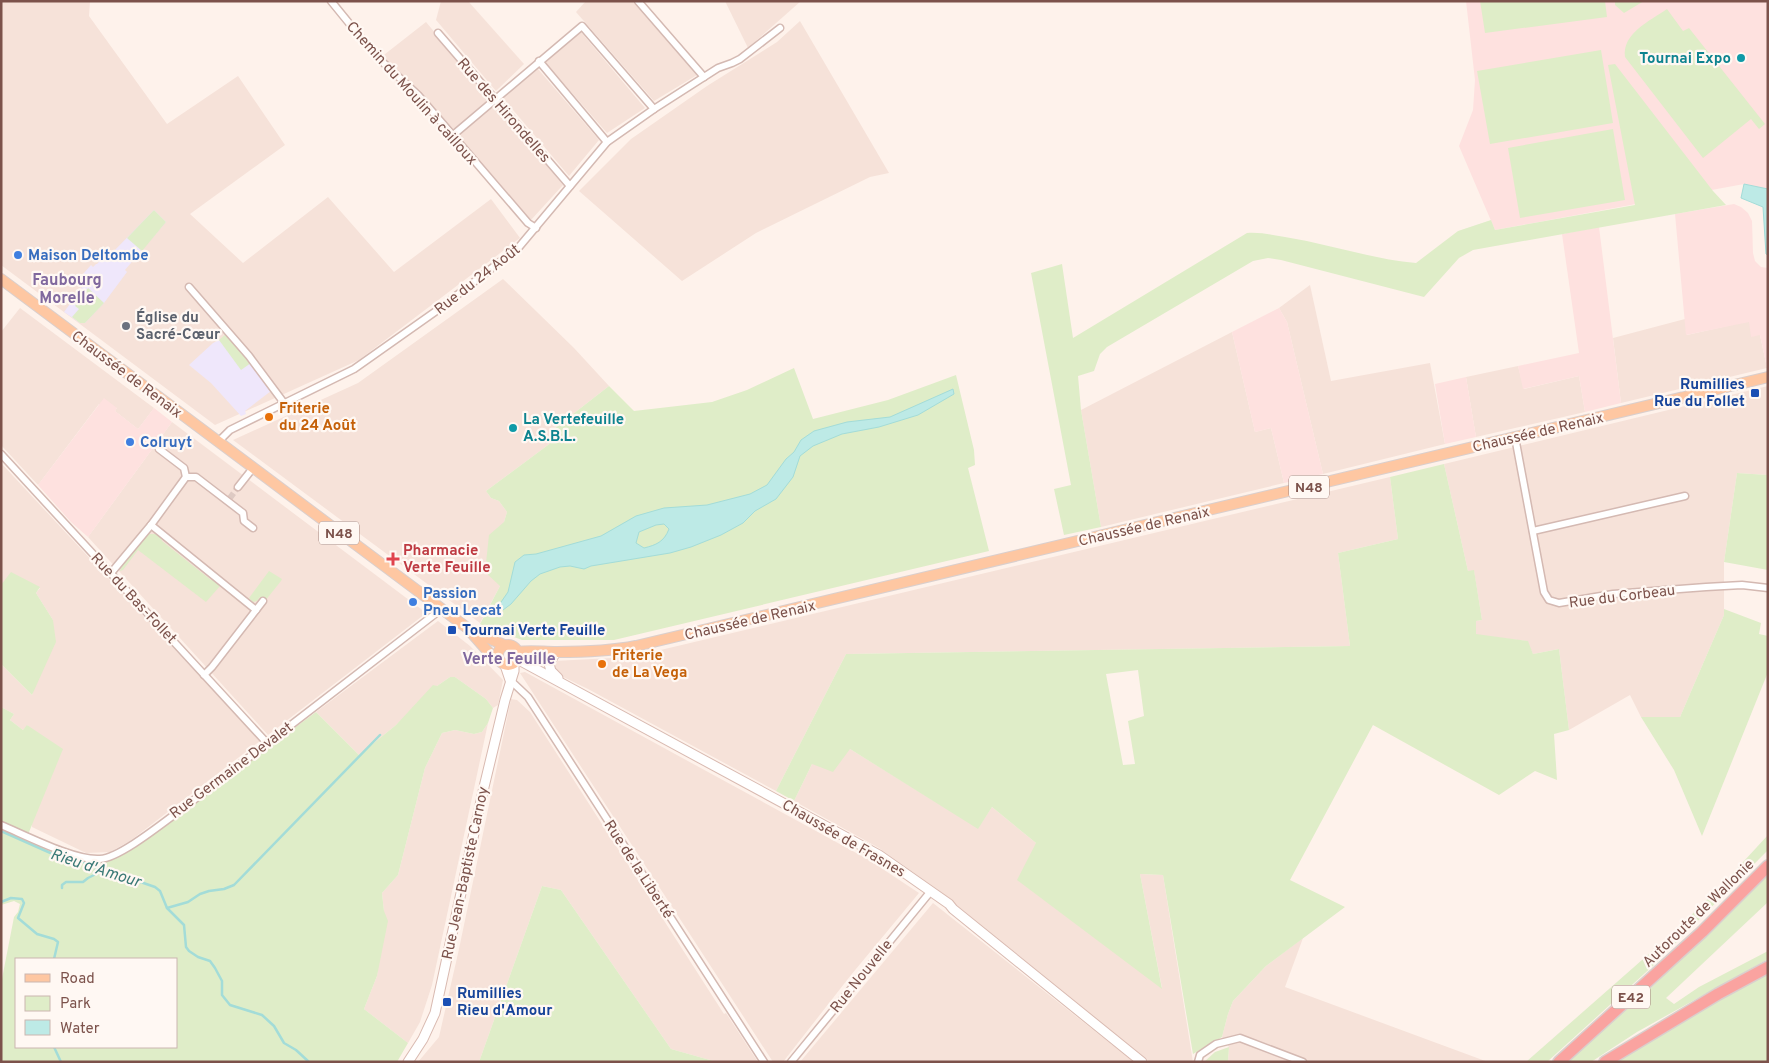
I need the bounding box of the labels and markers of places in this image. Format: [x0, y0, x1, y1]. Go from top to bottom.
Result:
place label: Tournai Expo [1639, 50, 1731, 69]
marker: Tournai Expo [1735, 52, 1747, 64]
place label: Maison Deltombe [28, 247, 149, 266]
marker: Maison Deltombe [12, 249, 24, 261]
place label: Église du Sacré-Cœur [136, 308, 221, 345]
marker: Église du Sacré-Cœur [120, 320, 132, 332]
place label: Rumillies Rue du Follet [1654, 376, 1745, 412]
marker: Rumillies Rue du Follet [1749, 387, 1761, 399]
place label: Friterie du 24 Août [279, 400, 356, 436]
marker: Friterie du 24 Août [263, 411, 275, 423]
place label: La Vertefeuille A.S.B.L. [523, 411, 624, 447]
marker: La Vertefeuille A.S.B.L. [507, 422, 519, 434]
place label: Colruyt [140, 434, 192, 453]
marker: Colruyt [124, 436, 136, 448]
place label: Pharmacie Verte Feuille [403, 542, 491, 578]
marker: Pharmacie Verte Feuille [387, 553, 399, 565]
place label: Passion Pneu Lecat [423, 585, 502, 621]
marker: Passion Pneu Lecat [407, 596, 419, 608]
place label: Tournai Verte Feuille [462, 622, 605, 641]
marker: Tournai Verte Feuille [446, 624, 458, 636]
place label: Friterie de La Vega [612, 647, 687, 683]
marker: Friterie de La Vega [596, 658, 608, 670]
place label: Rumillies Rieu d'Amour [457, 985, 553, 1021]
marker: Rumillies Rieu d'Amour [441, 996, 453, 1008]

